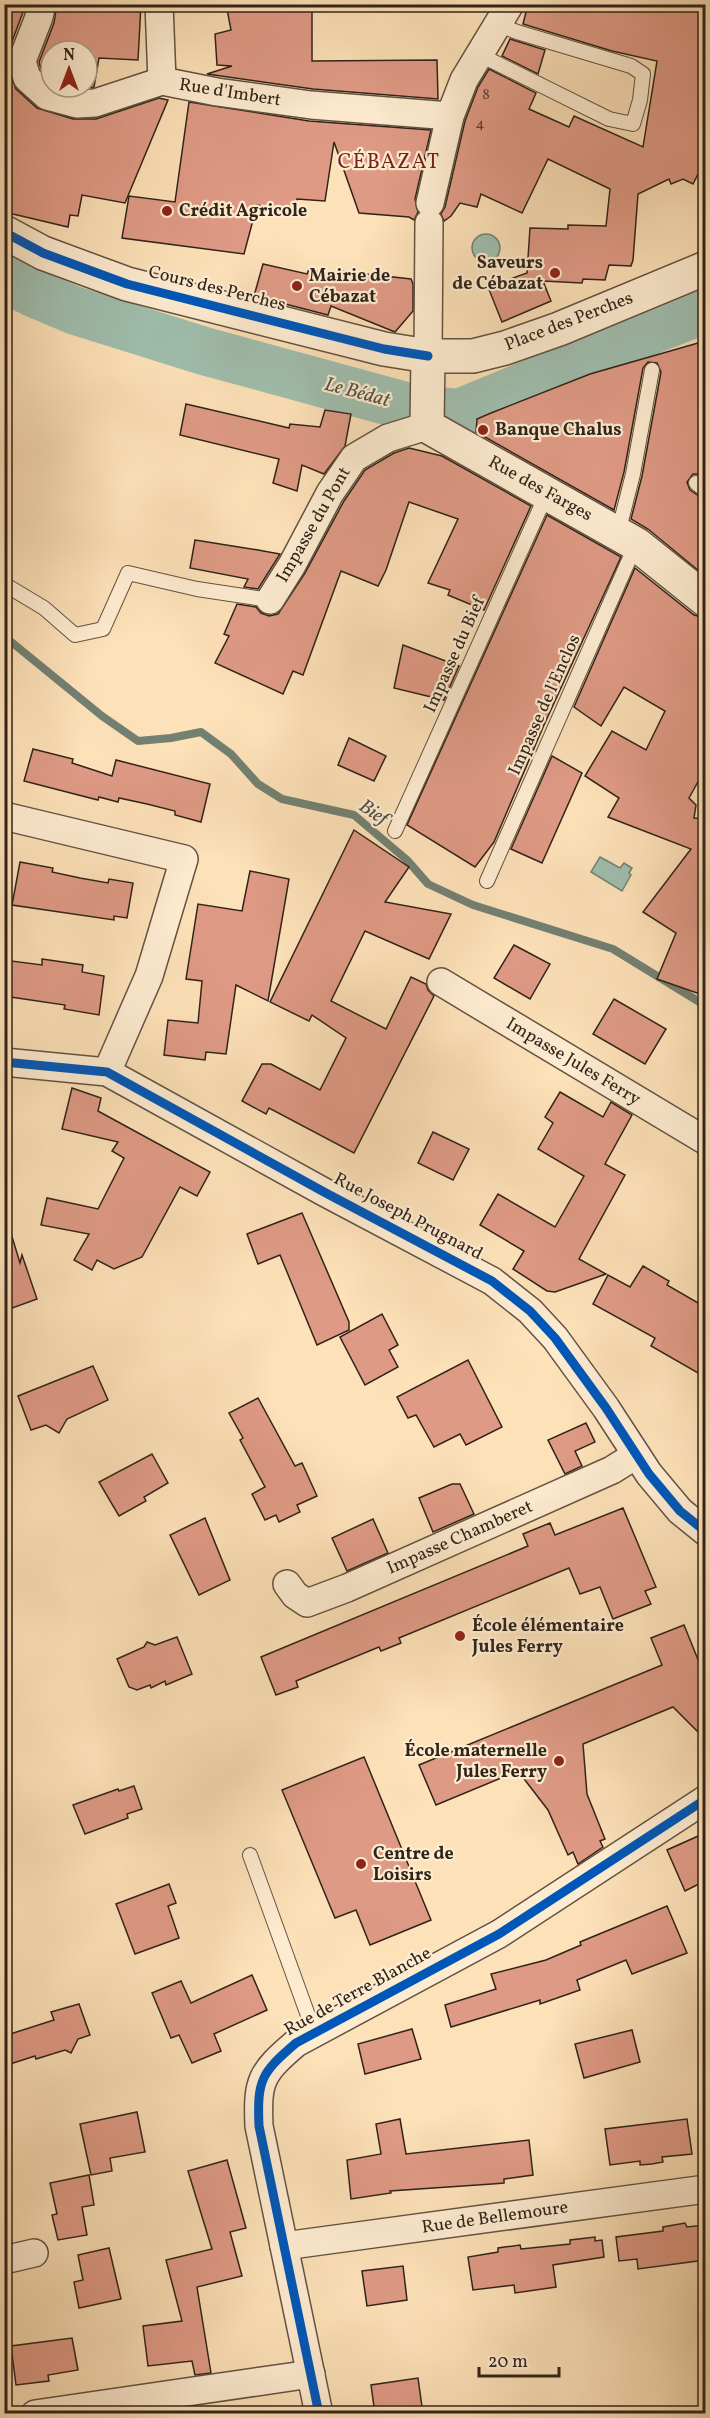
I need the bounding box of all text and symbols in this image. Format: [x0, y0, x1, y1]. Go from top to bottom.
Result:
north arrow [39, 39, 99, 99]
text: N [63, 45, 75, 67]
street label: Rue d'Imbert [177, 73, 283, 113]
house number: 8 [482, 85, 490, 106]
house number: 4 [476, 114, 485, 135]
district label: CÉBAZAT [338, 148, 440, 177]
place label: Crédit Agricole [179, 199, 307, 224]
marker: Crédit Agricole [160, 204, 174, 218]
place label: Saveurs de Cébazat [452, 251, 543, 297]
street label: Cours des Perches [146, 260, 288, 318]
place label: Mairie de Cébazat [309, 264, 390, 310]
marker: Saveurs de Cébazat [548, 266, 562, 280]
marker: Mairie de Cébazat [290, 279, 304, 293]
street label: Place des Perches [501, 286, 637, 358]
water label: Le Bédat [321, 371, 393, 415]
place label: Banque Chalus [495, 418, 622, 443]
marker: Banque Chalus [476, 423, 490, 437]
street label: Rue des Farges [483, 450, 597, 528]
street label: Impasse du Pont [271, 463, 357, 587]
street label: Impasse du Bief [418, 591, 492, 717]
street label: Impasse de l'Enclos [503, 630, 587, 780]
water label: Bief [353, 793, 397, 835]
street label: Impasse Jules Ferry [501, 1012, 645, 1112]
street label: Rue Joseph Prugnard [329, 1167, 487, 1267]
street label: Impasse Chamberet [383, 1495, 537, 1581]
place label: École élémentaire Jules Ferry [471, 1614, 624, 1660]
marker: École élémentaire Jules Ferry [453, 1629, 467, 1643]
place label: École maternelle Jules Ferry [405, 1739, 547, 1785]
marker: École maternelle Jules Ferry [552, 1754, 566, 1768]
place label: Centre de Loisirs [373, 1842, 454, 1888]
marker: Centre de Loisirs [354, 1857, 368, 1871]
street label: Rue de Terre Blanche [280, 1941, 436, 2043]
street label: Rue de Bellemoure [420, 2195, 570, 2241]
scale bar [479, 2340, 558, 2378]
text: 20 m [488, 2350, 528, 2375]

